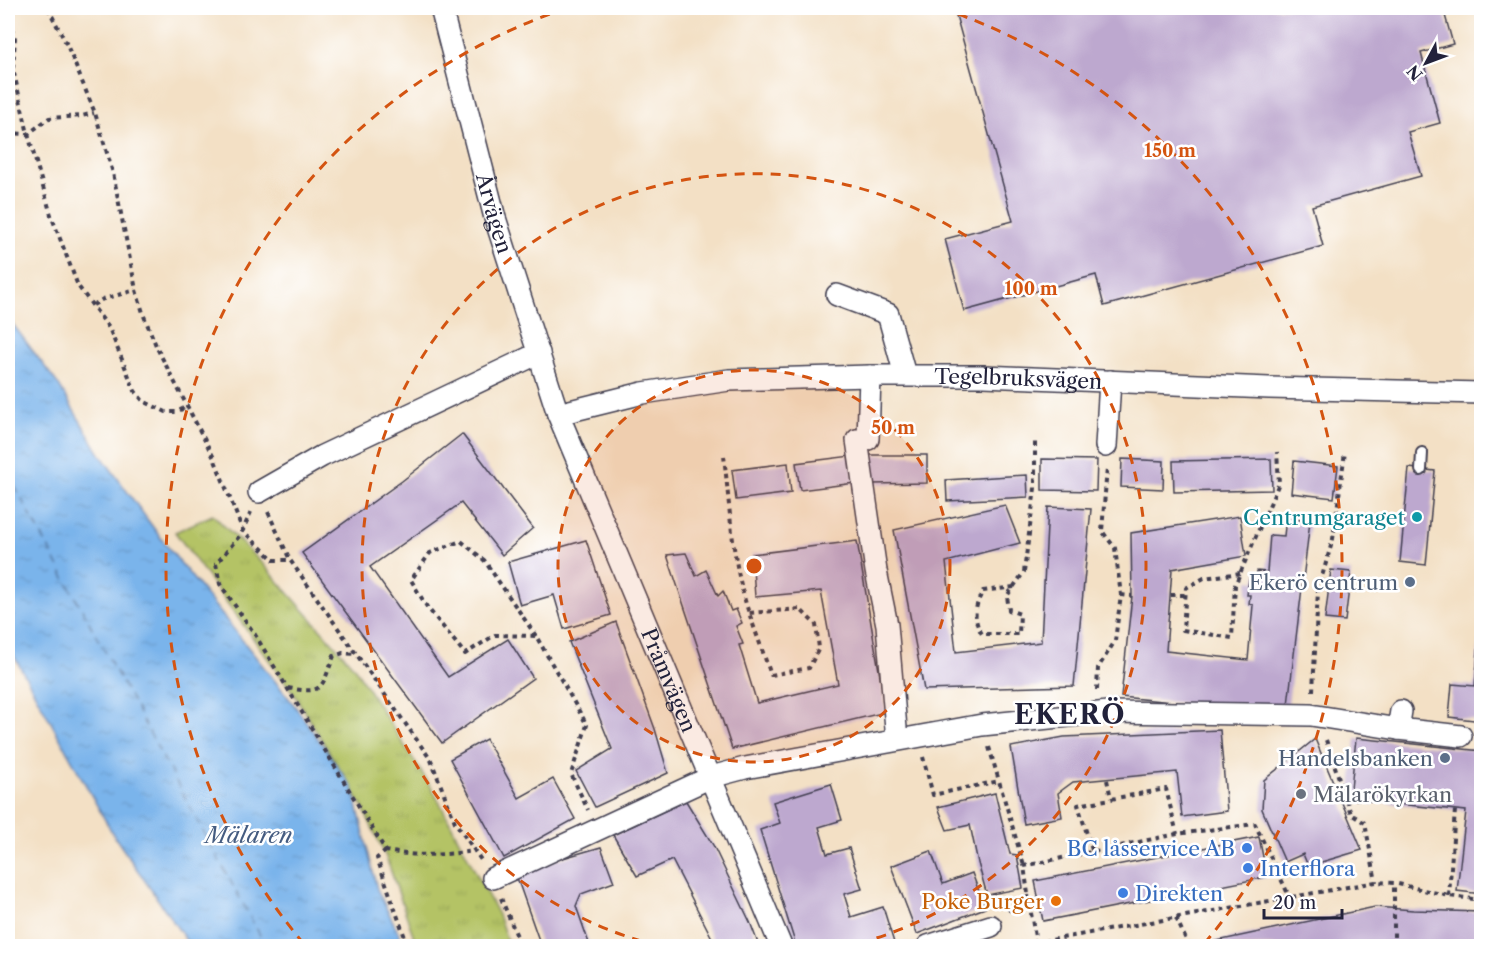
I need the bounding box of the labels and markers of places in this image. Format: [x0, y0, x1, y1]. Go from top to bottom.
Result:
place label: Centrumgaraget [1243, 505, 1406, 530]
marker: Centrumgaraget [1410, 510, 1424, 524]
centre of rings [744, 556, 764, 576]
place label: Ekerö centrum [1249, 570, 1398, 595]
marker: Ekerö centrum [1403, 575, 1417, 589]
place label: Handelsbanken [1278, 746, 1433, 771]
marker: Handelsbanken [1438, 751, 1452, 765]
place label: Mälarökyrkan [1313, 782, 1452, 807]
marker: Mälarökyrkan [1294, 787, 1308, 801]
place label: BC låsservice AB [1067, 836, 1235, 861]
marker: BC låsservice AB [1240, 841, 1254, 855]
place label: Interflora [1260, 856, 1356, 881]
marker: Interflora [1241, 861, 1255, 875]
place label: Direkten [1135, 881, 1223, 906]
marker: Direkten [1116, 886, 1130, 900]
place label: Poke Burger [921, 889, 1044, 914]
marker: Poke Burger [1049, 894, 1063, 908]

